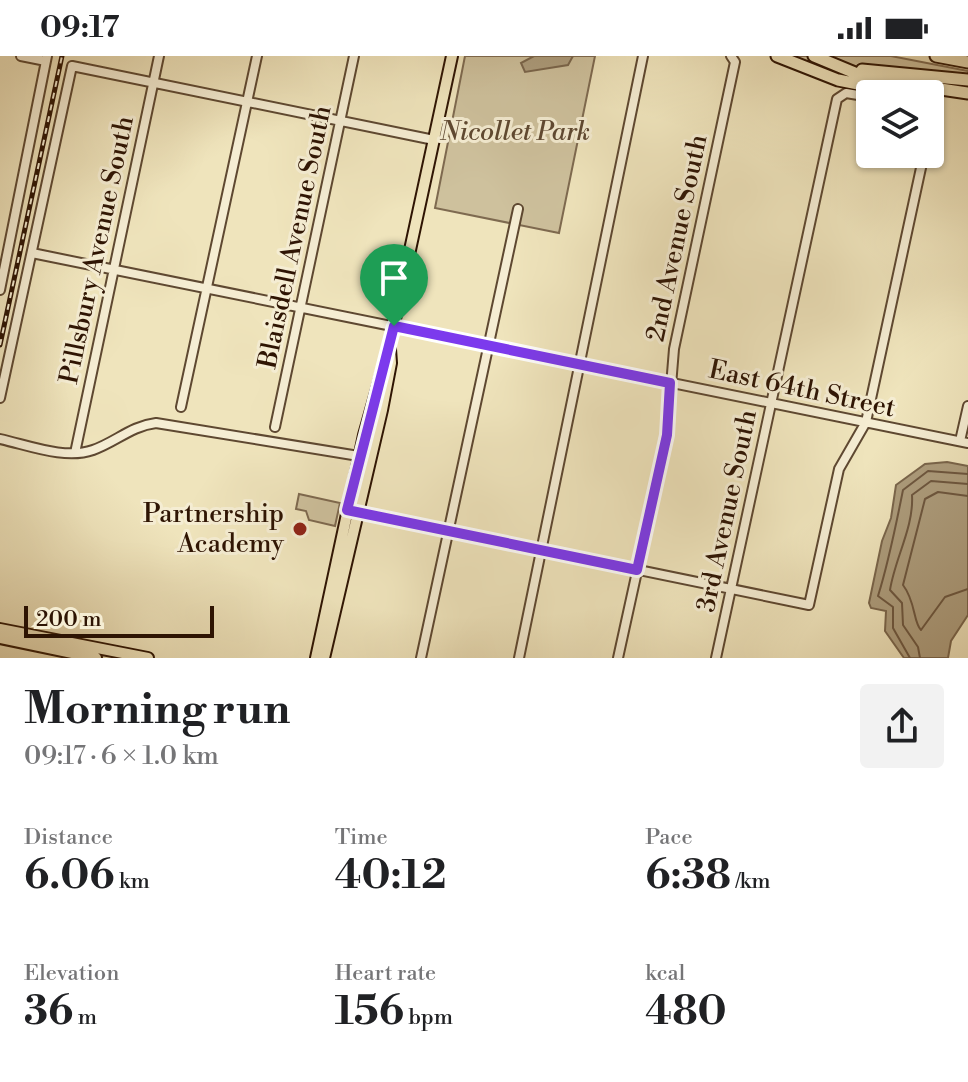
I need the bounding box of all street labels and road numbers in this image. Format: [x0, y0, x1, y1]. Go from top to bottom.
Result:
street label: Blaisdell Avenue South [251, 103, 339, 372]
street label: Pillsbury Avenue South [53, 113, 141, 387]
street label: 2nd Avenue South [639, 132, 715, 344]
street label: East 64th Street [706, 354, 898, 424]
street label: 3rd Avenue South [690, 407, 764, 615]

